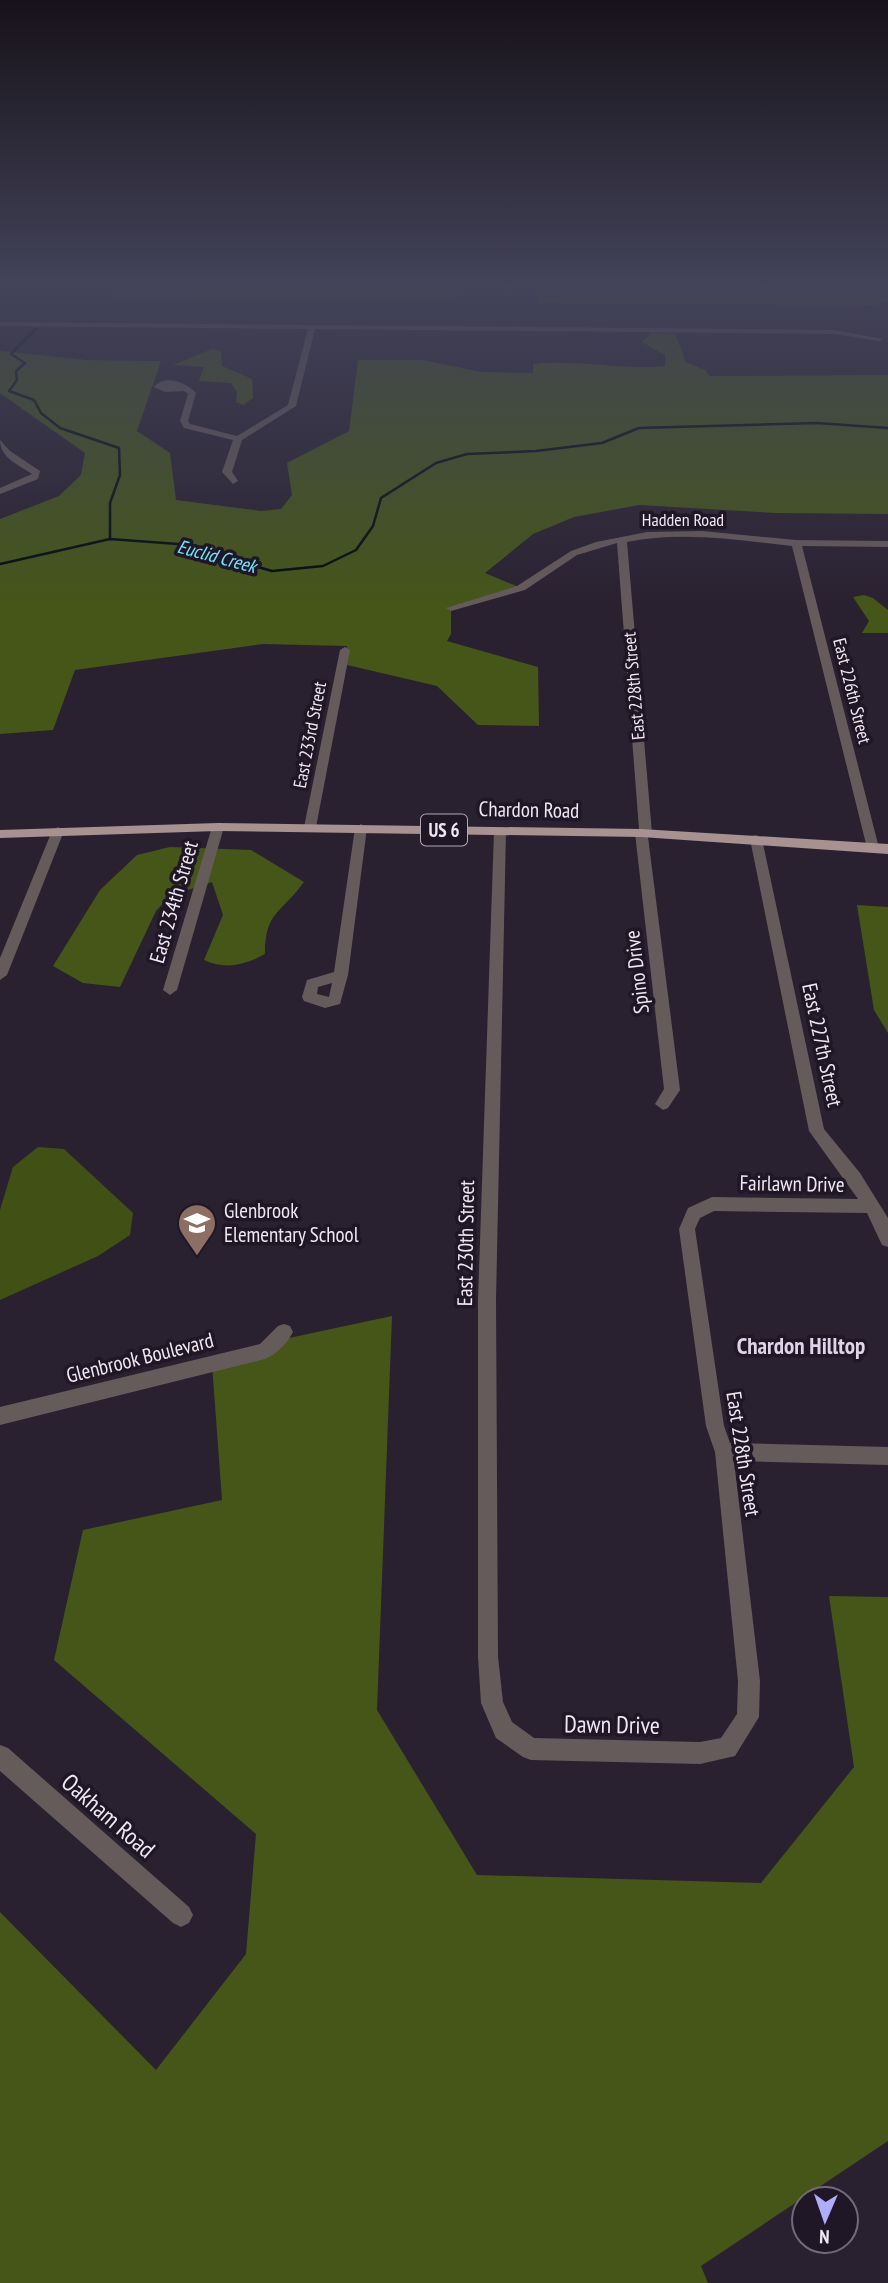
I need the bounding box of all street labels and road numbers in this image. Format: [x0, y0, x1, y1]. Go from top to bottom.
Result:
street label: Hadden Road [642, 508, 724, 531]
street label: East 228th Street [617, 631, 650, 741]
street label: East 226th Street [828, 636, 877, 746]
street label: East 233rd Street [288, 680, 331, 790]
street label: Chardon Road [478, 795, 580, 824]
road number: US 6 [421, 814, 467, 846]
street label: East 234th Street [143, 837, 204, 966]
street label: Spino Drive [618, 929, 655, 1015]
street label: East 227th Street [796, 981, 849, 1109]
street label: Fairlawn Drive [739, 1169, 845, 1198]
street label: East 230th Street [451, 1180, 480, 1306]
street label: Glenbrook Boulevard [63, 1326, 216, 1389]
street label: East 228th Street [720, 1390, 767, 1518]
street label: Dawn Drive [564, 1708, 660, 1741]
street label: Oakham Road [55, 1767, 161, 1865]

